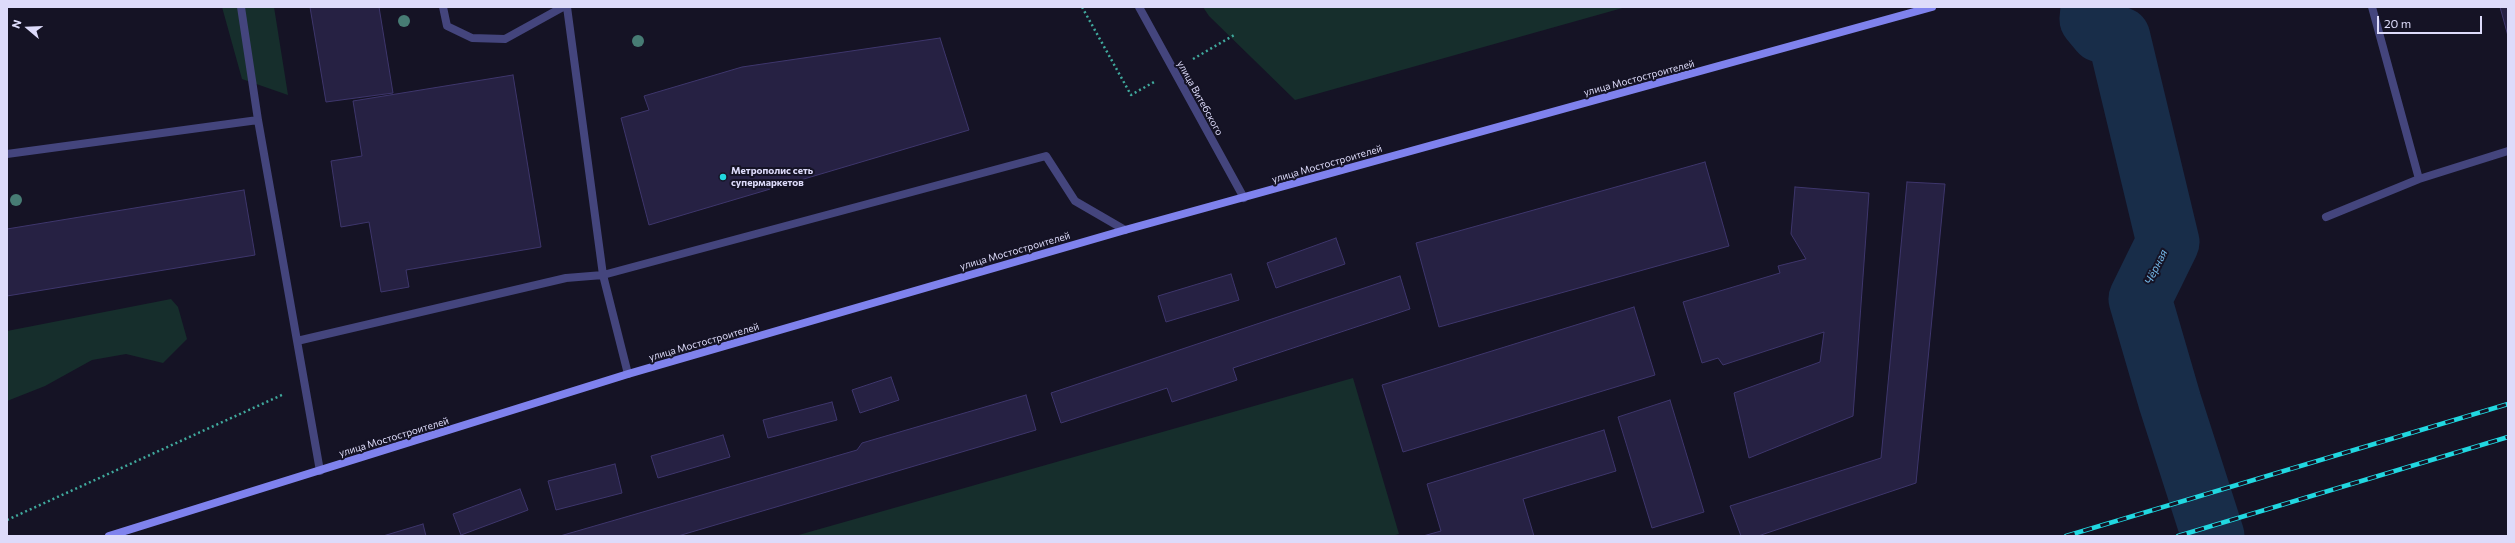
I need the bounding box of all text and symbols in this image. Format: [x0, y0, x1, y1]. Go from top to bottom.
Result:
north arrow [8, 8, 48, 48]
scale bar [2379, 8, 2484, 34]
text: 20 m [2384, 16, 2411, 30]
text: N [9, 18, 24, 30]
street label: улица Мостостроителей [1582, 57, 1696, 99]
street label: улица Витебского [1174, 58, 1226, 138]
street label: улица Мостостроителей [1270, 142, 1384, 186]
place label: Метрополис cеть супермаркетов [731, 165, 813, 188]
marker: Метрополис cеть супермаркетов [718, 172, 728, 182]
street label: улица Мостостроителей [958, 229, 1072, 273]
water label: Чёрная [2142, 247, 2170, 287]
street label: улица Мостостроителей [647, 320, 761, 364]
street label: улица Мостостроителей [338, 415, 450, 459]

